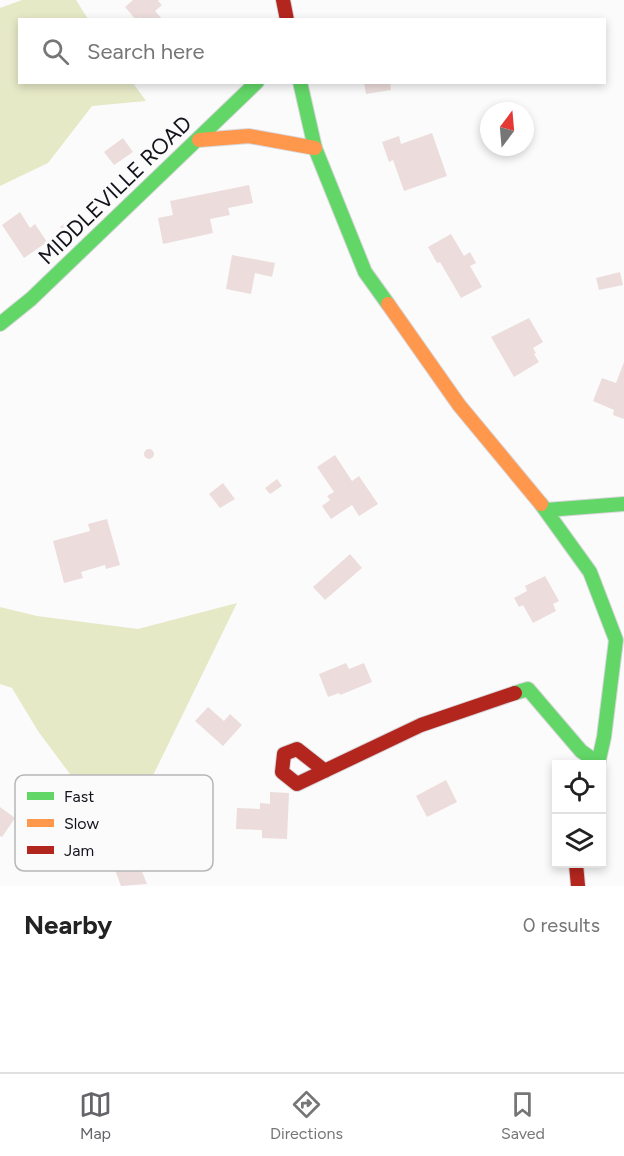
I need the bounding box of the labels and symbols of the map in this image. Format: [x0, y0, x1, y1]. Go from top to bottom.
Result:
north arrow [480, 102, 534, 156]
street label: MIDDLEVILLE ROAD [33, 110, 197, 270]
legend [15, 775, 213, 871]
text: Fast [64, 787, 94, 806]
text: Slow [64, 814, 99, 833]
text: Jam [64, 841, 94, 860]

